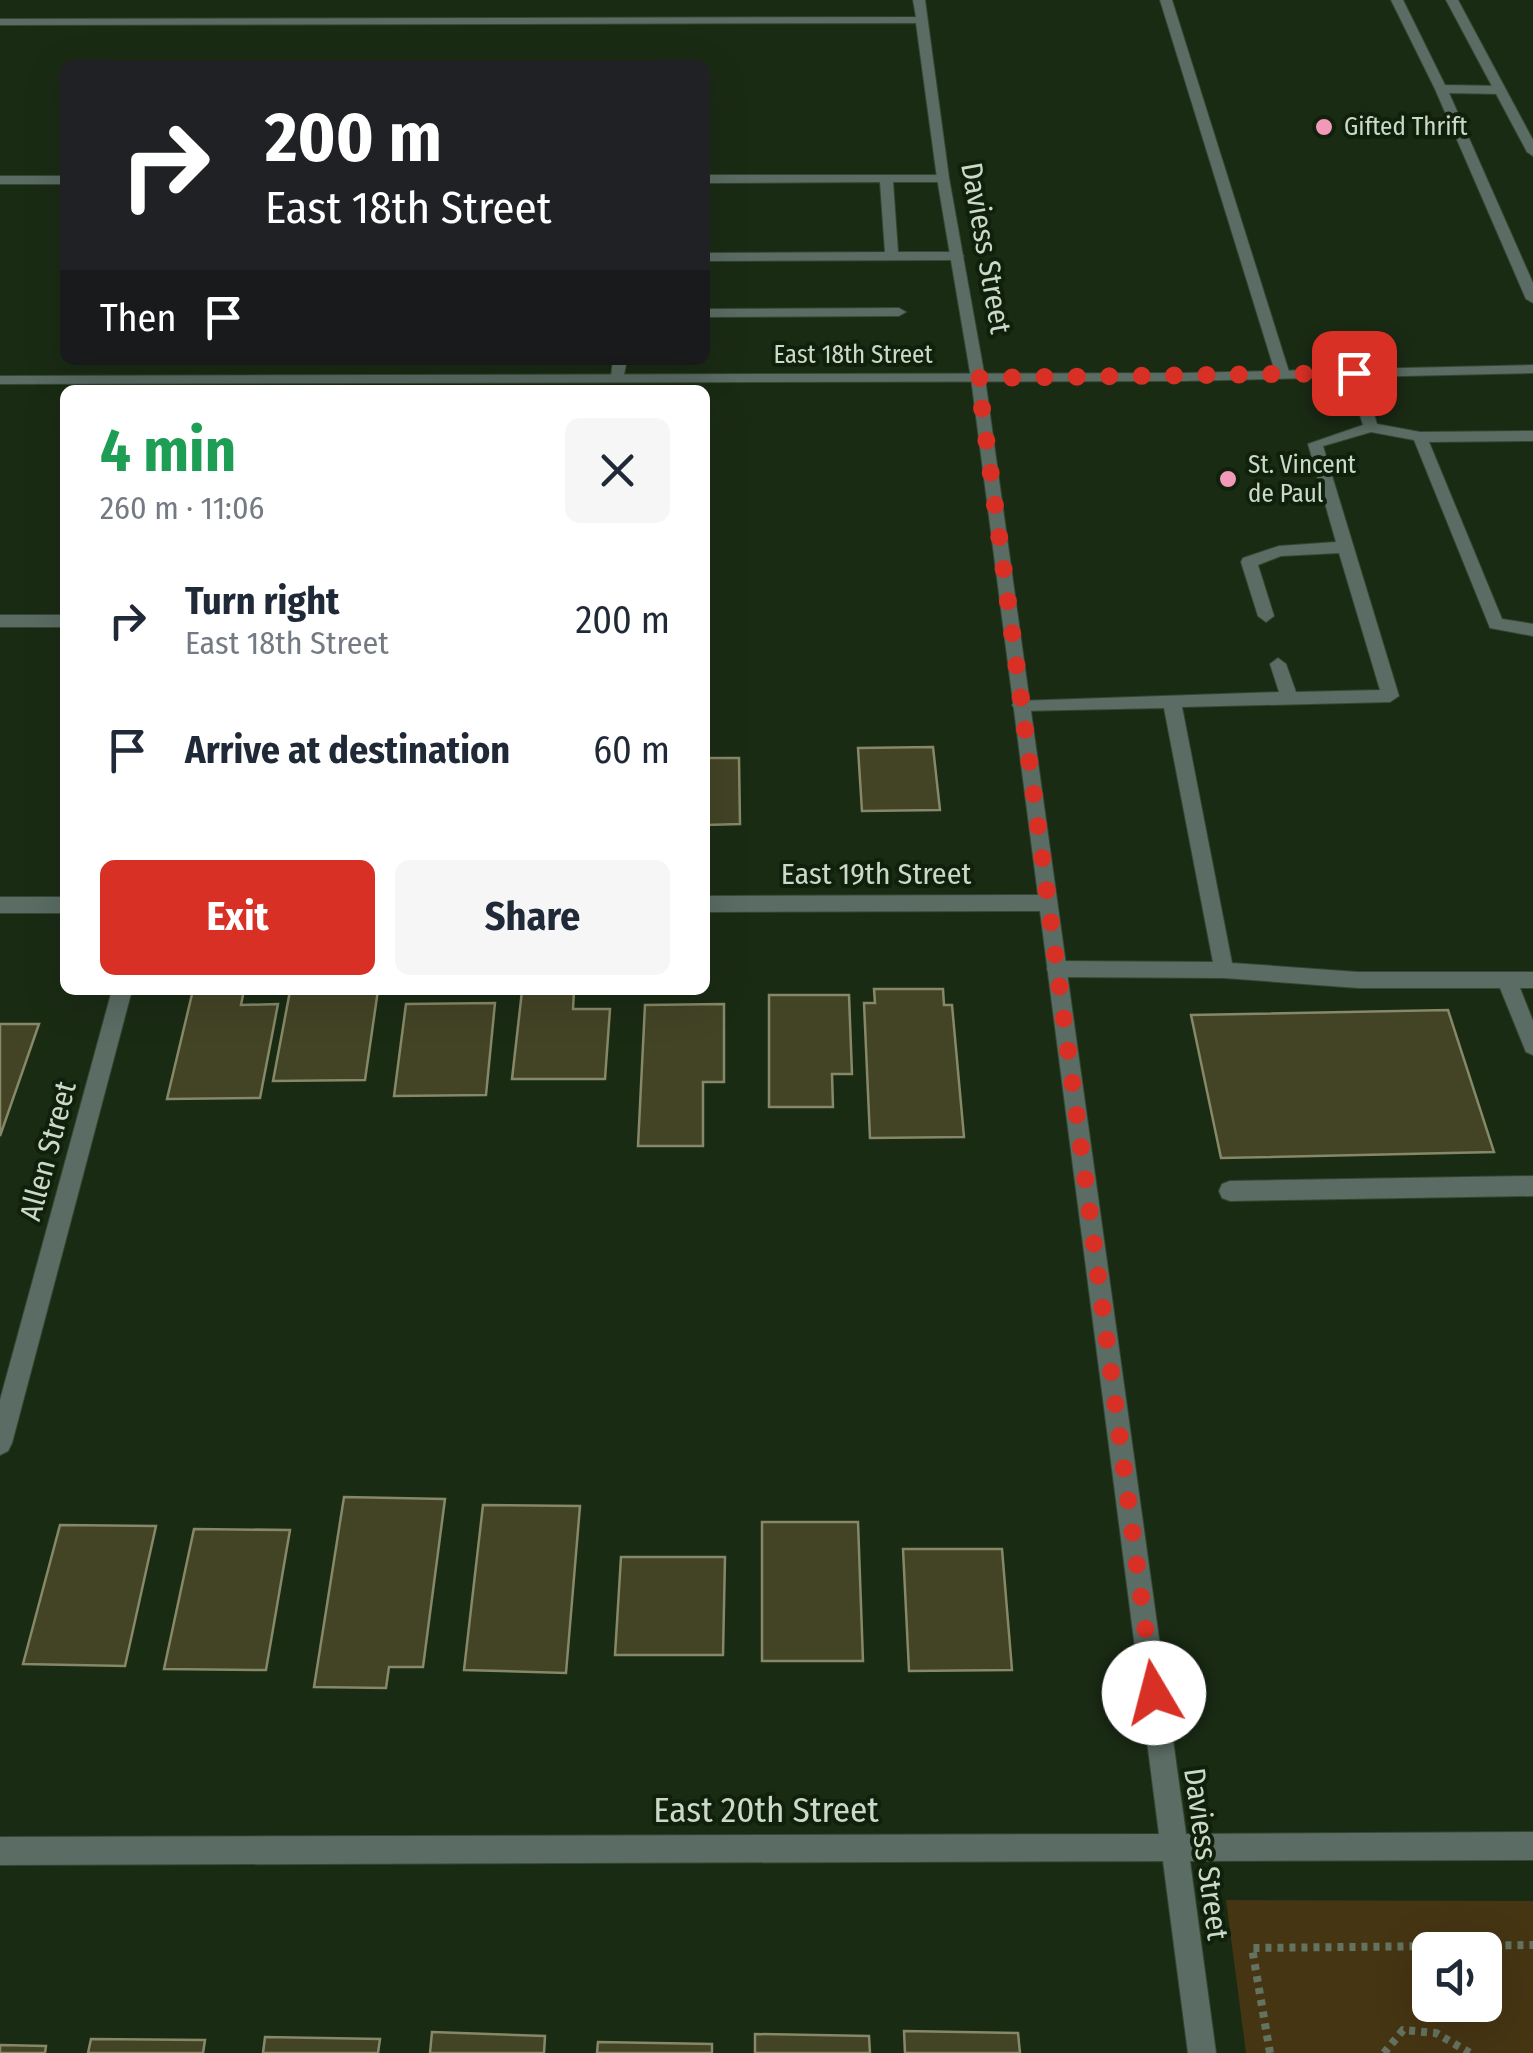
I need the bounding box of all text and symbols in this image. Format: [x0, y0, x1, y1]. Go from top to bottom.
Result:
text: 200 m [265, 96, 442, 180]
icon: right [100, 100, 230, 230]
place label: Gifted Thrift [1344, 112, 1468, 142]
marker: Gifted Thrift [1313, 116, 1335, 138]
street label: Daviess Street [953, 160, 1019, 337]
text: East 18th Street [265, 181, 552, 235]
icon: arrive [196, 290, 251, 345]
text: Then [100, 295, 176, 341]
pin [1312, 331, 1397, 416]
street label: East 18th Street [773, 340, 933, 370]
icon: arrive [1327, 346, 1382, 401]
text: 4 min [100, 415, 236, 487]
button: close [565, 418, 670, 523]
place label: St. Vincent de Paul [1248, 450, 1357, 509]
marker: St. Vincent de Paul [1217, 468, 1239, 490]
text: 260 m · 11:06 [100, 489, 264, 527]
text: Turn right [185, 578, 339, 624]
icon: right [100, 593, 155, 648]
text: 200 m [575, 597, 670, 643]
text: East 18th Street [185, 624, 389, 662]
icon: arrive [100, 723, 155, 778]
text: Arrive at destination [185, 727, 510, 773]
text: 60 m [593, 727, 670, 773]
street label: East 19th Street [781, 856, 971, 892]
button: Exit [100, 860, 375, 975]
button: Share [395, 860, 670, 975]
street label: Allen Street [12, 1077, 84, 1225]
position arrow [1102, 1641, 1206, 1745]
street label: Daviess Street [1176, 1766, 1236, 1942]
street label: East 20th Street [653, 1789, 879, 1831]
map controls [1412, 1932, 1502, 2022]
button: sound [1412, 1932, 1502, 2022]

